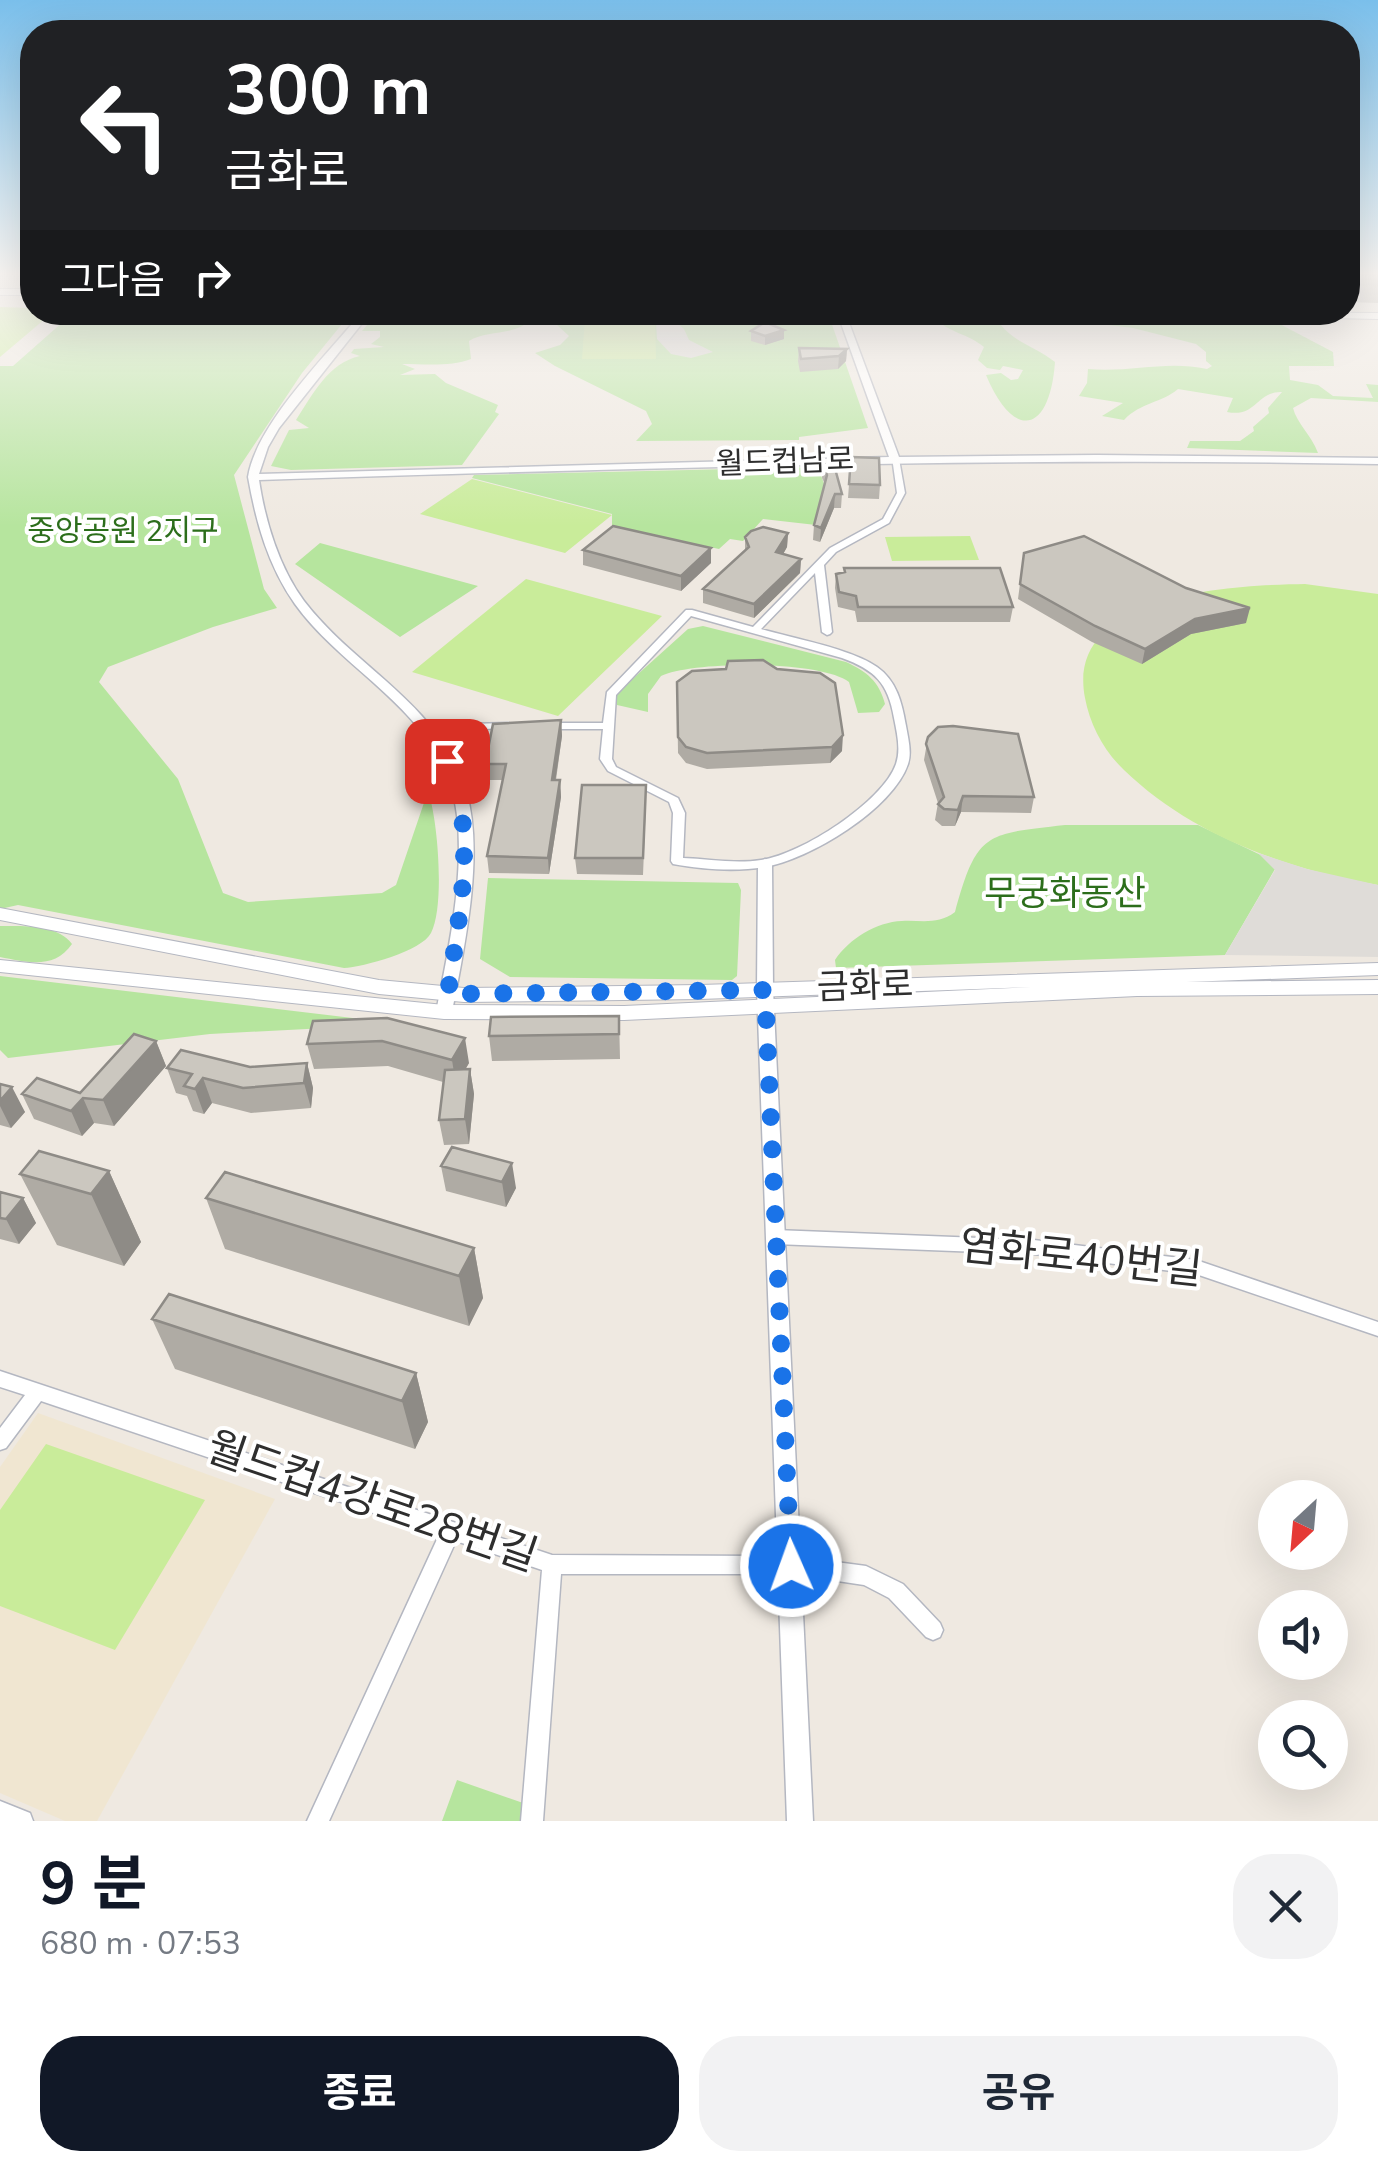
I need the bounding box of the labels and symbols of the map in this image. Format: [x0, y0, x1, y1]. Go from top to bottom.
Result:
street label: 월드컵남로 [715, 439, 855, 485]
park label: 중앙공원 2지구 [27, 511, 219, 552]
pin [405, 719, 490, 804]
park label: 무궁화동산 [984, 870, 1146, 917]
street label: 금화로 [816, 961, 914, 1011]
street label: 염화로40번길 [957, 1217, 1205, 1299]
street label: 월드컵4강로28번길 [199, 1419, 545, 1585]
north arrow [1258, 1480, 1348, 1570]
position arrow [739, 1514, 843, 1618]

